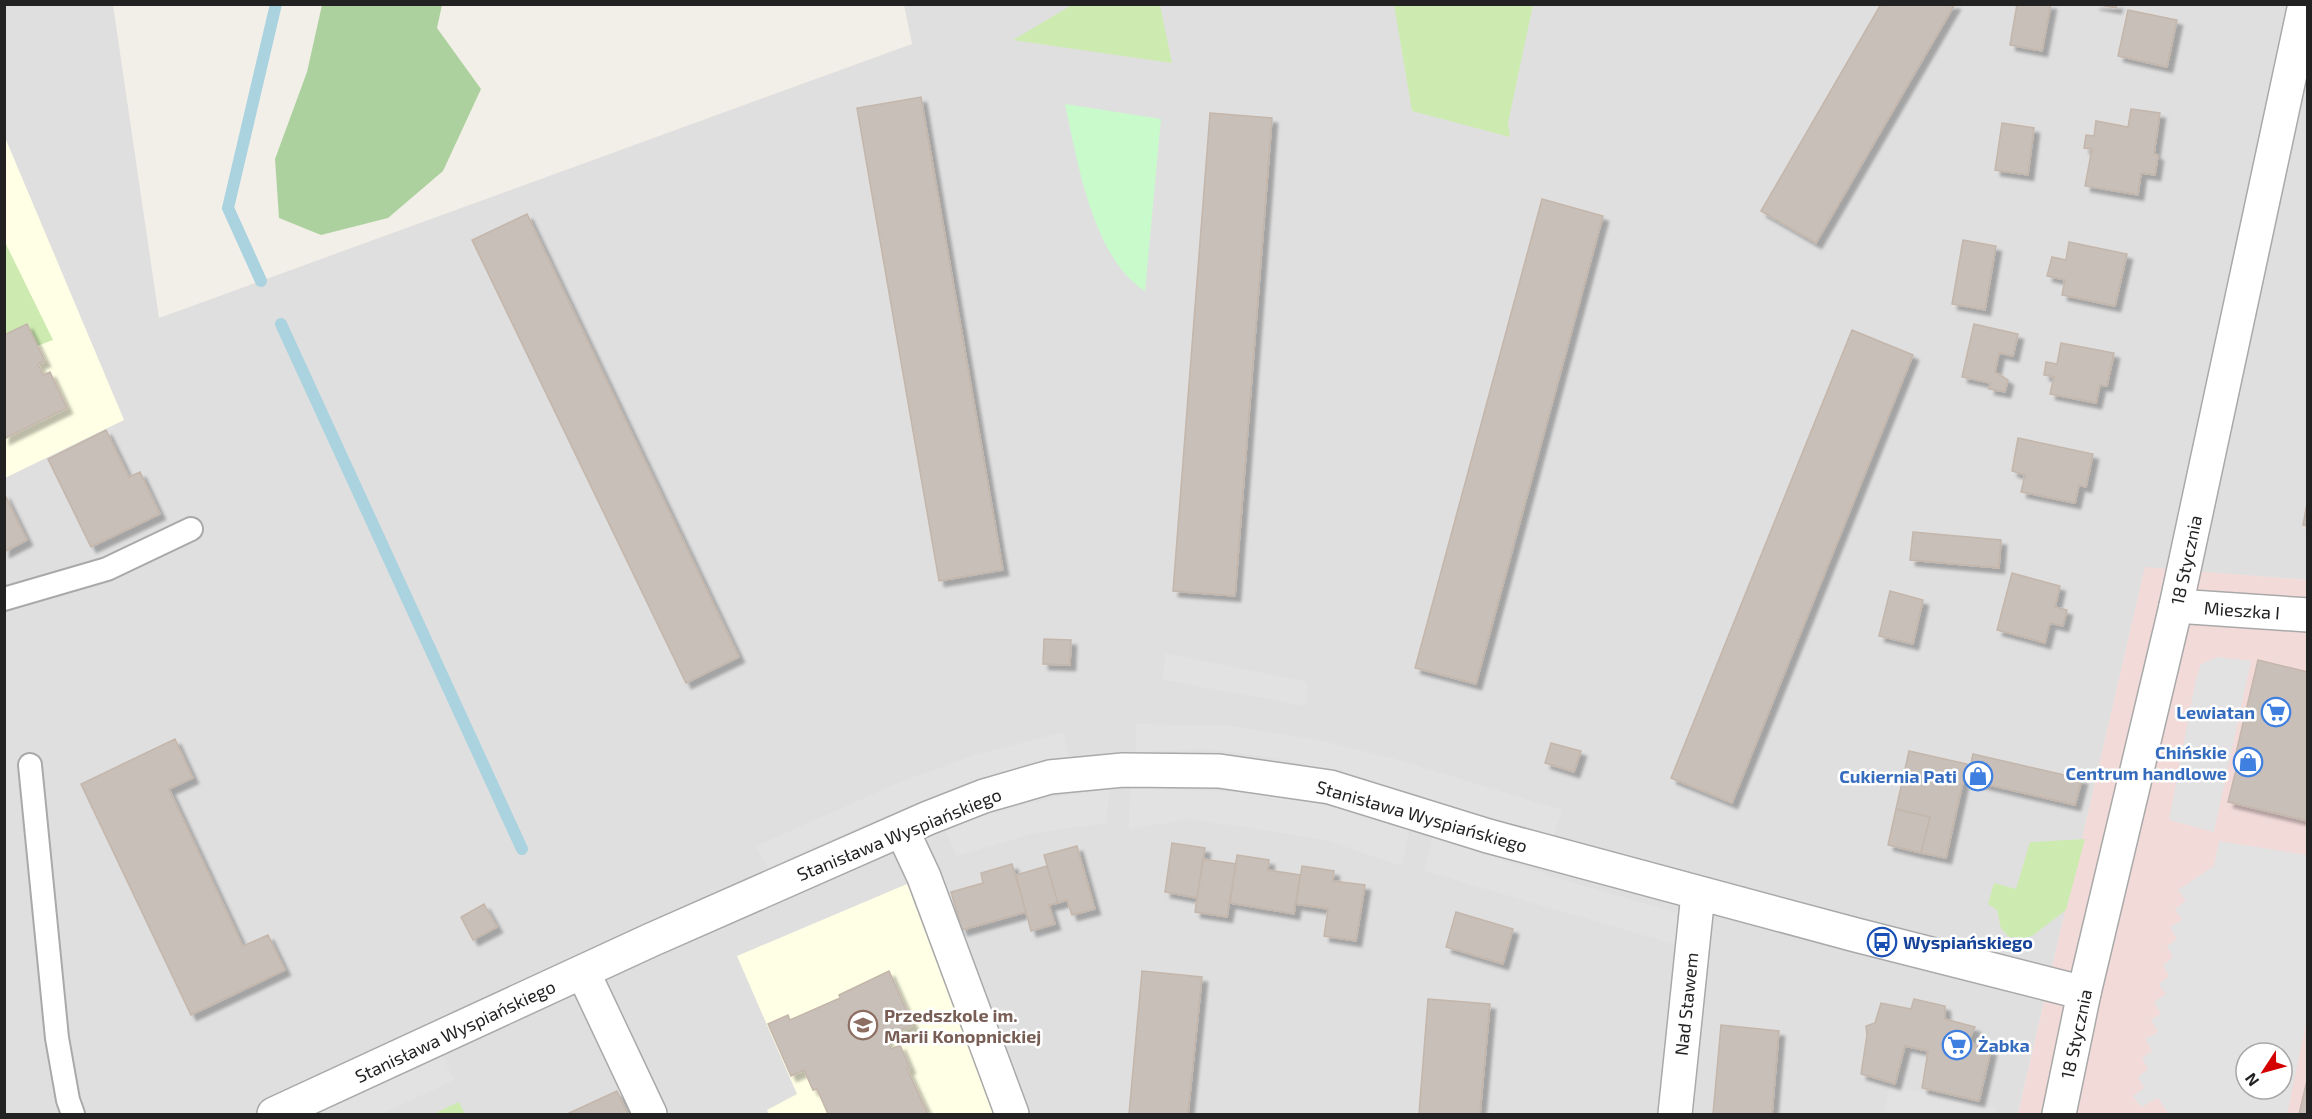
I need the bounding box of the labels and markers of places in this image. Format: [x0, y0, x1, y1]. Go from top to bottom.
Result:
supermarket icon: Lewiatan [2260, 696, 2292, 728]
place label: Lewiatan [2176, 701, 2255, 723]
place label: Chińskie Centrum handlowe [2066, 741, 2227, 784]
shop icon: Chińskie Centrum handlowe [2232, 746, 2264, 778]
shop icon: Cukiernia Pati [1962, 760, 1994, 792]
place label: Cukiernia Pati [1839, 765, 1957, 787]
bus stop icon: Wyspiańskiego [1866, 926, 1898, 958]
place label: Wyspiańskiego [1903, 931, 2033, 953]
place label: Przedszkole im. Marii Konopnickiej [884, 1004, 1041, 1047]
school or university icon: Przedszkole im. Marii Konopnickiej [847, 1009, 879, 1041]
supermarket icon: Żabka [1941, 1029, 1973, 1061]
place label: Żabka [1978, 1034, 2030, 1056]

